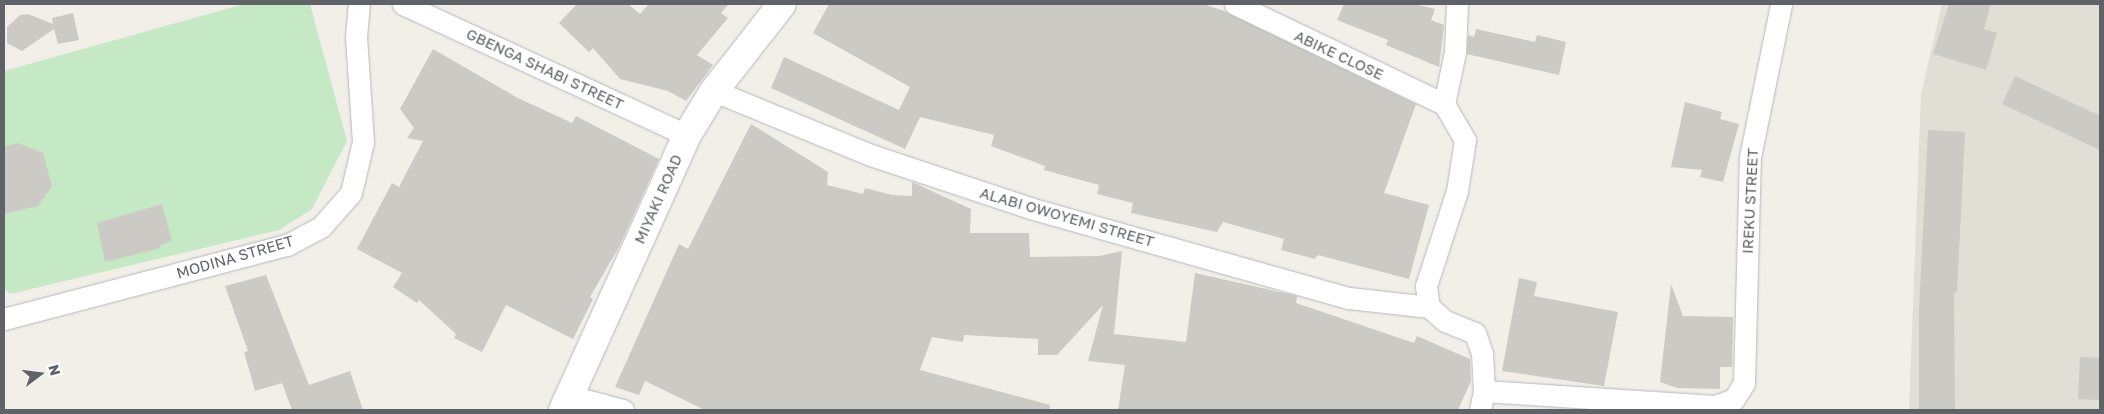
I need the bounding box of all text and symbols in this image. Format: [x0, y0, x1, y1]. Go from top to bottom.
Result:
street label: GBENGA SHABI STREET [463, 25, 627, 113]
street label: ABIKE CLOSE [1292, 27, 1386, 83]
street label: IREKU STREET [1738, 148, 1762, 254]
street label: MIYAKI ROAD [630, 151, 686, 247]
street label: ALABI OWOYEMI STREET [978, 184, 1156, 250]
street label: MODINA STREET [174, 232, 296, 282]
north arrow [15, 349, 65, 399]
text: N [45, 363, 65, 377]

